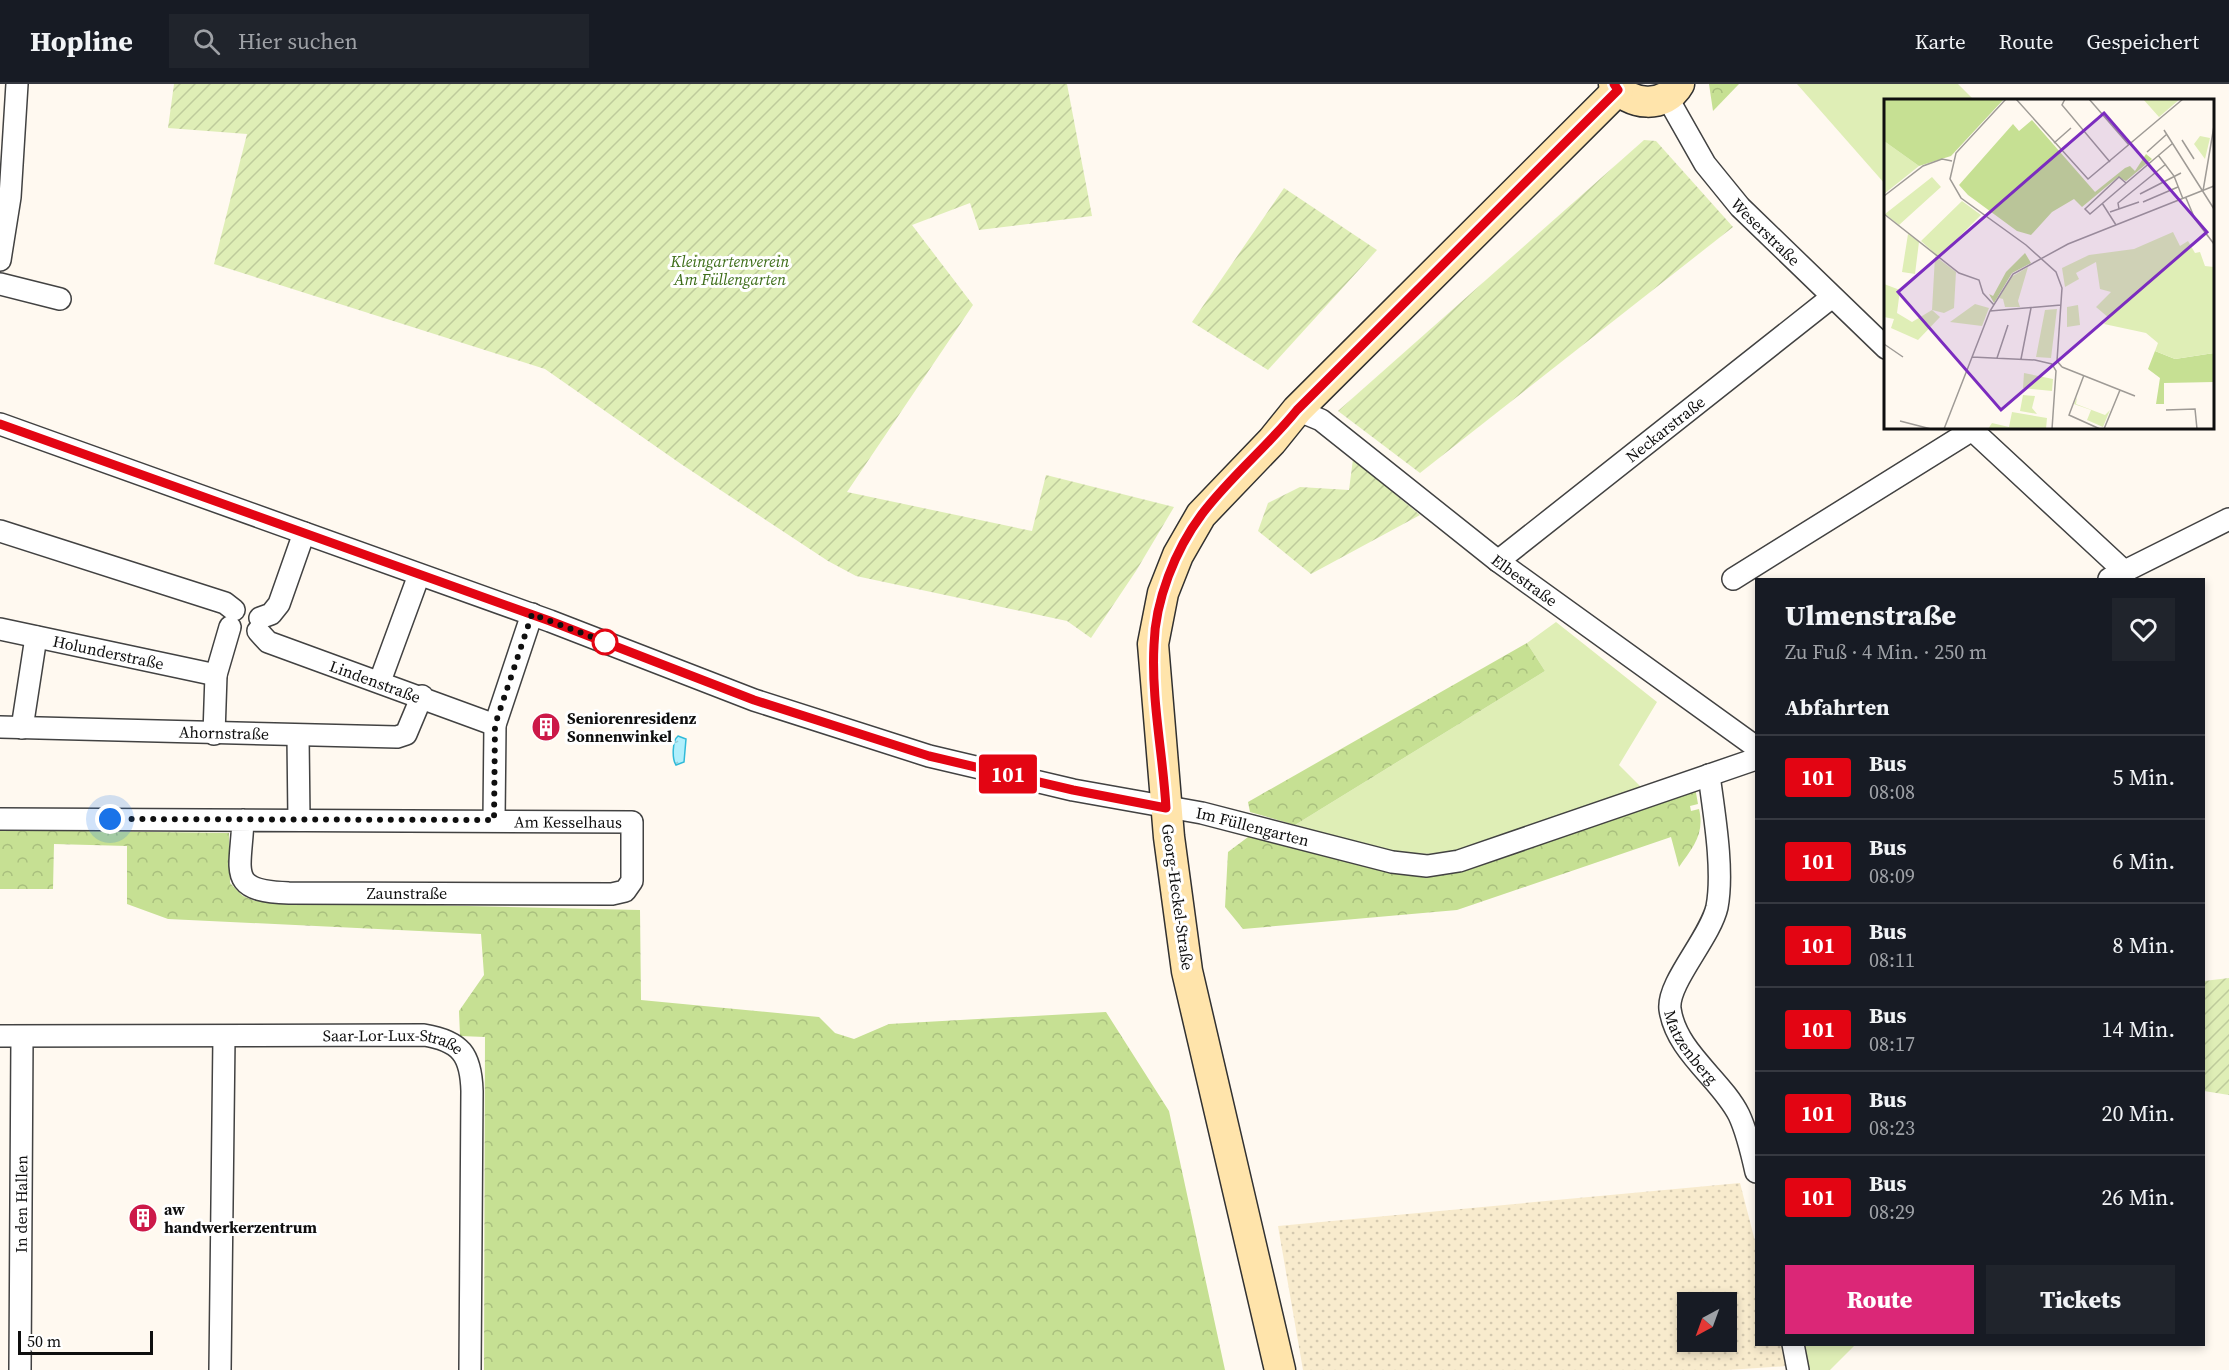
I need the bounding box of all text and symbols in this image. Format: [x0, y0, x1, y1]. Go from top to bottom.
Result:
search box [169, 14, 589, 68]
text: Hopline [30, 22, 133, 60]
icon: search [190, 25, 223, 58]
text: Hier suchen [238, 26, 358, 56]
text: Karte [1915, 27, 1966, 56]
text: Route [1999, 27, 2053, 56]
text: Gespeichert [2086, 27, 2199, 56]
inset map [1884, 99, 2214, 429]
street label: Weserstraße [1726, 193, 1805, 270]
park label: Kleingartenverein Am Füllengarten [670, 250, 789, 290]
street label: Neckarstraße [1621, 391, 1709, 467]
street label: Elbestraße [1487, 549, 1562, 611]
text: Ulmenstraße [1785, 596, 1956, 634]
button: heart [2112, 598, 2175, 661]
unlabelled marker [592, 629, 618, 655]
street label: Holunderstraße [51, 630, 166, 675]
text: Zu Fuß · 4 Min. · 250 m [1785, 638, 1987, 666]
street label: Lindenstraße [327, 654, 424, 708]
text: Abfahrten [1785, 692, 1890, 722]
place label: Seniorenresidenz Sonnenwinkel [567, 707, 697, 747]
building icon: Seniorenresidenz Sonnenwinkel [530, 711, 562, 743]
street label: Ahornstraße [179, 721, 269, 745]
text: Bus [1869, 748, 1906, 778]
line badge: 101 [974, 754, 1042, 794]
text: 101 [991, 760, 1025, 789]
text: 5 Min. [2113, 762, 2175, 792]
text: 101 [1801, 763, 1835, 792]
text: 08:08 [1869, 778, 1915, 806]
street label: Im Füllengarten [1194, 801, 1312, 851]
your location [95, 804, 125, 834]
street label: Am Kesselhaus [514, 810, 622, 833]
street label: Georg-Heckel-Straße [1157, 822, 1199, 972]
text: Bus [1869, 832, 1906, 862]
text: 6 Min. [2113, 846, 2175, 876]
text: 101 [1801, 847, 1835, 876]
text: 08:09 [1869, 862, 1915, 890]
street label: Zaunstraße [367, 882, 447, 904]
text: Bus [1869, 916, 1906, 946]
text: 8 Min. [2113, 930, 2175, 960]
text: 101 [1801, 931, 1835, 960]
text: 08:11 [1869, 946, 1915, 974]
text: Bus [1869, 1000, 1906, 1030]
street label: Matzenberg [1659, 1008, 1723, 1089]
text: 14 Min. [2102, 1014, 2175, 1044]
text: 101 [1801, 1015, 1835, 1044]
street label: Saar-Lor-Lux-Straße [323, 1024, 469, 1059]
text: 08:17 [1869, 1030, 1915, 1058]
text: Bus [1869, 1084, 1906, 1114]
text: 20 Min. [2102, 1098, 2175, 1128]
text: 101 [1801, 1099, 1835, 1128]
text: 08:23 [1869, 1114, 1915, 1142]
street label: In den Hallen [10, 1155, 32, 1253]
text: Bus [1869, 1168, 1906, 1198]
text: 26 Min. [2102, 1182, 2175, 1212]
text: 101 [1801, 1183, 1835, 1212]
place label: aw handwerkerzentrum [164, 1198, 317, 1238]
text: 08:29 [1869, 1198, 1915, 1226]
building icon: aw handwerkerzentrum [127, 1202, 159, 1234]
button: Route [1785, 1265, 1974, 1334]
button: Tickets [1986, 1265, 2175, 1334]
north arrow [1677, 1292, 1737, 1352]
map controls [1677, 1292, 1737, 1352]
scale bar [18, 1328, 153, 1356]
text: 50 m [27, 1330, 61, 1352]

